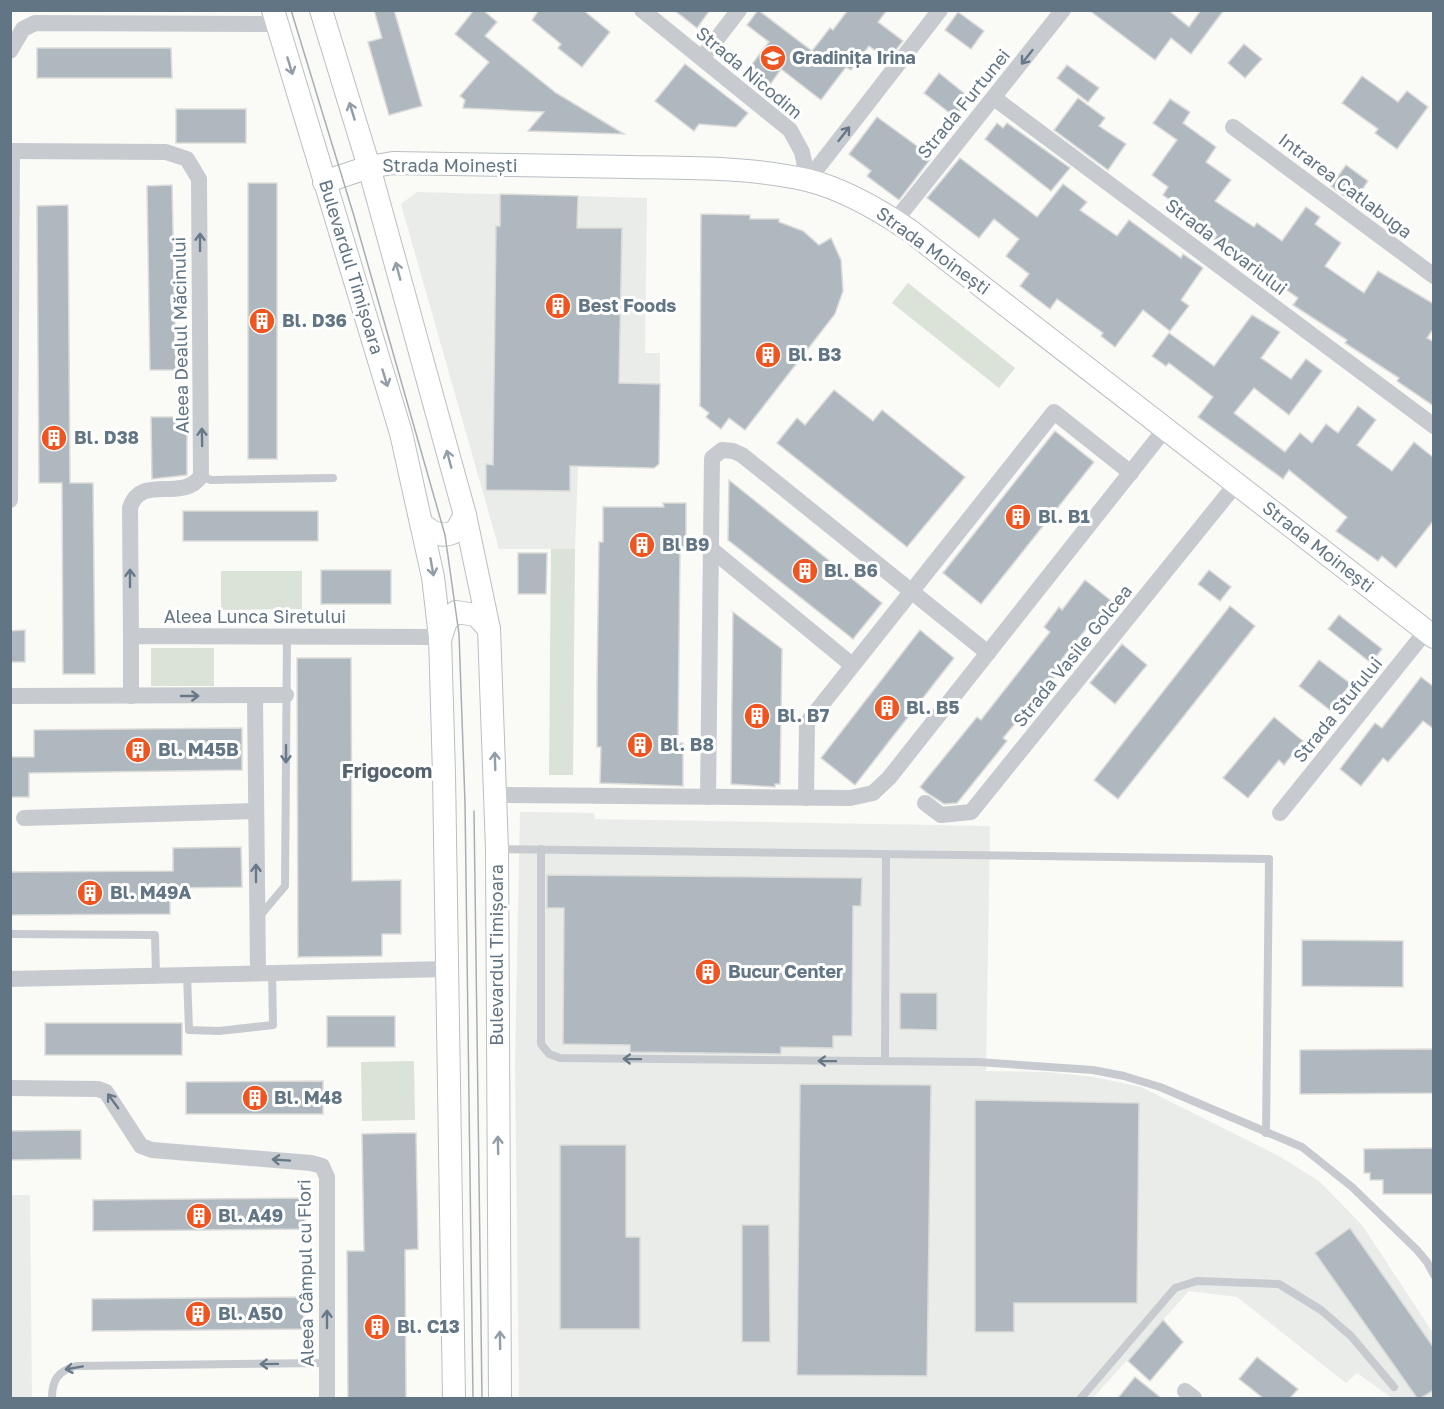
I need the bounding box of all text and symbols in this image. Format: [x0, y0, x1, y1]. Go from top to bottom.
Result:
street label: Strada Nicodim [692, 21, 807, 123]
school or university icon: Gradinița Irina [758, 43, 788, 73]
street label: Strada Furtunei [912, 44, 1014, 163]
place label: Gradinița Irina [792, 46, 916, 68]
one-way arrow [1020, 48, 1033, 64]
one-way arrow [285, 56, 296, 75]
one-way arrow [346, 102, 357, 121]
one-way arrow [838, 127, 851, 143]
street label: Intrarea Catlabuga [1275, 128, 1417, 243]
street label: Strada Moinești [382, 154, 518, 176]
street label: Bulevardul Timișoara [315, 177, 389, 357]
street label: Strada Acvariului [1162, 193, 1292, 299]
street label: Strada Moinești [872, 202, 995, 299]
one-way arrow [194, 232, 205, 252]
street label: Aleea Dealul Măcinului [167, 237, 193, 434]
one-way arrow [392, 261, 403, 280]
building icon: Best Foods [543, 291, 573, 321]
place label: Best Foods [578, 294, 676, 316]
building icon: Bl. D36 [247, 306, 277, 336]
place label: Bl. D36 [282, 309, 347, 331]
building icon: Bl. B3 [753, 340, 783, 370]
place label: Bl. B3 [788, 343, 841, 365]
one-way arrow [380, 368, 391, 387]
building icon: Bl. D38 [39, 423, 69, 453]
place label: Bl. D38 [74, 426, 139, 448]
one-way arrow [196, 427, 207, 447]
one-way arrow [443, 450, 454, 469]
street label: Strada Moinești [1259, 496, 1379, 597]
building icon: Bl. B1 [1003, 502, 1033, 532]
place label: Bl. B1 [1038, 505, 1090, 527]
building icon: Bl B9 [627, 530, 657, 560]
place label: Bl B9 [662, 533, 709, 555]
building icon: Bl. B6 [790, 556, 820, 586]
one-way arrow [427, 557, 438, 577]
place label: Bl. B6 [824, 559, 878, 581]
one-way arrow [124, 568, 136, 588]
street label: Strada Vasile Golcea [1008, 580, 1136, 731]
street label: Aleea Lunca Siretului [164, 605, 346, 627]
street label: Strada Stufului [1288, 652, 1386, 767]
one-way arrow [179, 690, 199, 702]
building icon: Bl. B5 [872, 693, 902, 723]
place label: Bl. B5 [906, 696, 959, 718]
building icon: Bl. B7 [742, 701, 772, 731]
place label: Bl. B7 [777, 704, 829, 726]
building icon: Bl. B8 [625, 730, 655, 760]
place label: Bl. B8 [660, 733, 714, 755]
building icon: Bl. M45B [123, 735, 153, 765]
place label: Bl. M45B [158, 738, 239, 760]
one-way arrow [280, 743, 292, 763]
one-way arrow [489, 752, 500, 772]
district label: Frigocom [342, 758, 432, 782]
one-way arrow [250, 863, 262, 883]
street label: Bulevardul Timișoara [485, 864, 507, 1046]
building icon: Bl. M49A [75, 878, 105, 908]
place label: Bl. M49A [110, 881, 191, 903]
building icon: Bucur Center [693, 957, 723, 987]
place label: Bucur Center [728, 960, 843, 982]
one-way arrow [622, 1053, 642, 1064]
one-way arrow [817, 1055, 837, 1066]
building icon: Bl. M48 [240, 1083, 270, 1113]
place label: Bl. M48 [274, 1086, 343, 1108]
one-way arrow [107, 1093, 119, 1109]
one-way arrow [492, 1136, 504, 1156]
one-way arrow [272, 1155, 292, 1166]
street label: Aleea Câmpul cu Flori [292, 1179, 318, 1367]
building icon: Bl. A49 [184, 1201, 214, 1231]
place label: Bl. A49 [218, 1204, 283, 1226]
building icon: Bl. A50 [183, 1299, 213, 1329]
place label: Bl. A50 [218, 1302, 283, 1324]
one-way arrow [321, 1310, 333, 1330]
building icon: Bl. C13 [362, 1312, 392, 1342]
place label: Bl. C13 [397, 1315, 460, 1337]
one-way arrow [494, 1331, 505, 1351]
one-way arrow [259, 1358, 279, 1370]
one-way arrow [65, 1363, 84, 1374]

